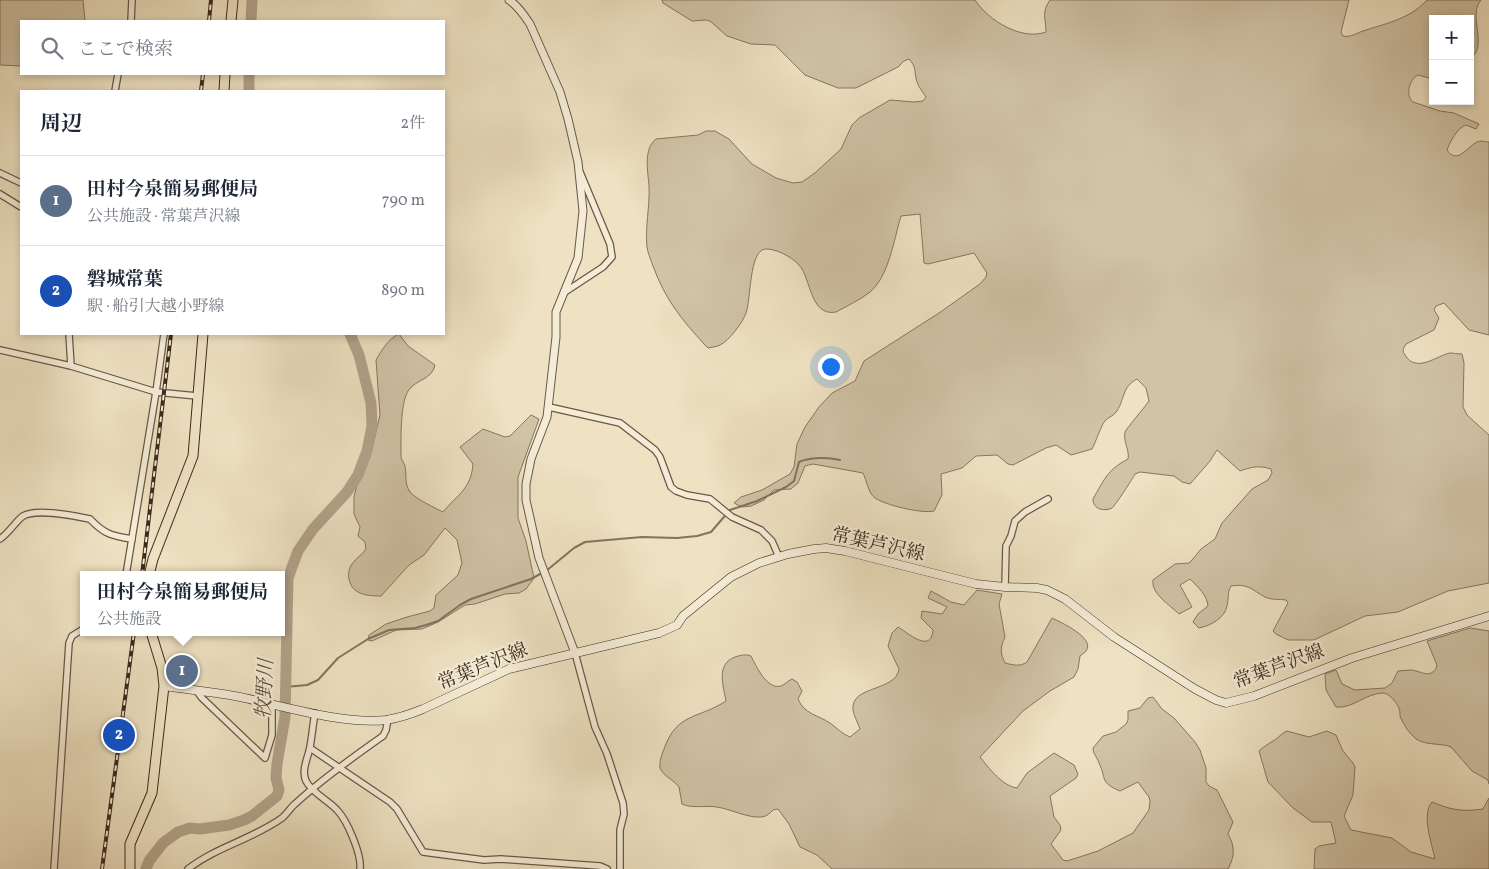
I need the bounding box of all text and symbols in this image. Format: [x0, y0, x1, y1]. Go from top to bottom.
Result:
map controls [1429, 15, 1474, 105]
button: + [1429, 15, 1474, 60]
search box [20, 20, 445, 75]
icon: search [38, 34, 66, 62]
text: ここで検索 [78, 37, 173, 63]
button: − [1429, 60, 1474, 105]
text: 周辺 [40, 110, 82, 139]
text: 2件 [400, 113, 425, 135]
text: 田村今泉簡易郵便局 [87, 177, 258, 203]
text: 1 [53, 190, 59, 212]
text: 790 m [382, 190, 425, 212]
text: 公共施設 · 常葉芦沢線 [87, 206, 241, 228]
text: 磐城常葉 [87, 267, 163, 293]
text: 2 [52, 280, 60, 302]
text: 890 m [381, 280, 425, 302]
text: 駅 · 船引大越小野線 [87, 296, 225, 318]
your location [818, 354, 844, 380]
street label: 常葉芦沢線 [829, 522, 927, 568]
popup [80, 571, 285, 636]
text: 田村今泉簡易郵便局 [97, 580, 268, 606]
text: 公共施設 [97, 609, 161, 631]
street label: 常葉芦沢線 [434, 637, 532, 697]
street label: 常葉芦沢線 [1230, 639, 1328, 695]
pin: 1 [166, 652, 198, 690]
water label: 牧野川 [250, 656, 282, 720]
pin: 2 [103, 716, 135, 754]

